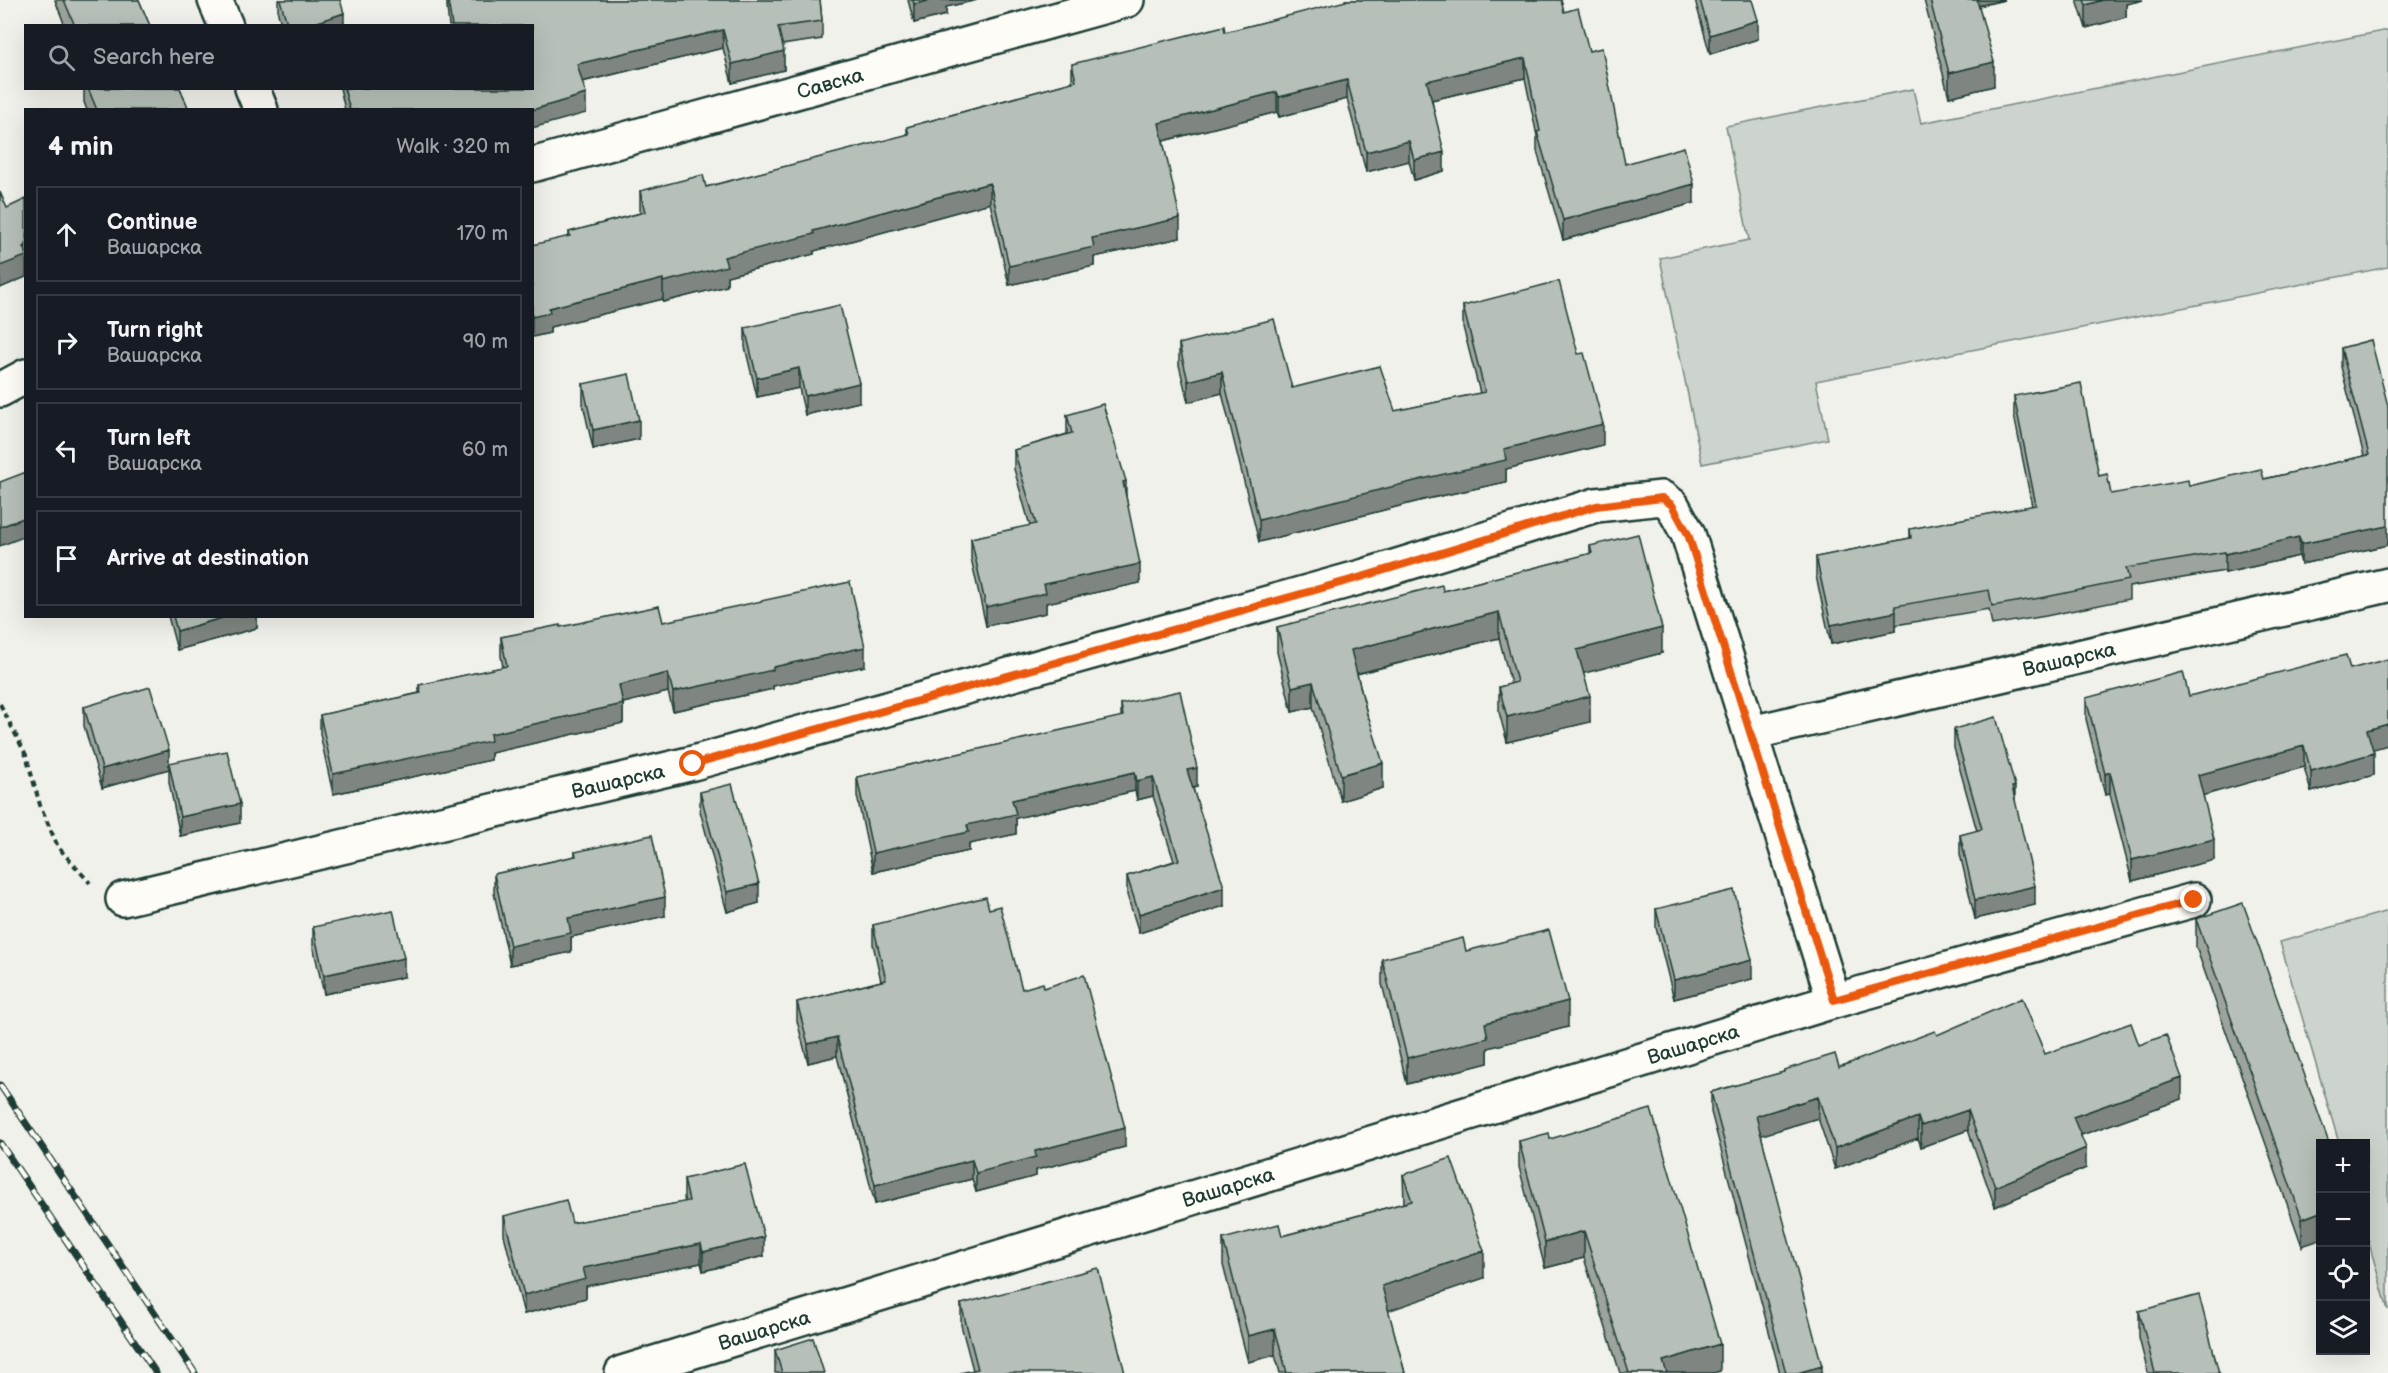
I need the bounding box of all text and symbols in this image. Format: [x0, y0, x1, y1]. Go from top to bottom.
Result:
search box [24, 24, 534, 90]
icon: search [45, 41, 78, 74]
text: Search here [93, 44, 215, 71]
street label: Савска [794, 63, 866, 105]
text: 4 min [48, 132, 113, 163]
text: Walk · 320 m [396, 135, 510, 159]
text: Continue [107, 209, 197, 236]
icon: ahead [50, 218, 83, 251]
text: 170 m [457, 222, 508, 246]
text: Вашарска [107, 236, 202, 260]
text: Turn right [107, 317, 203, 344]
icon: right [50, 326, 83, 359]
text: 90 m [463, 330, 508, 354]
text: Вашарска [107, 344, 202, 368]
text: Turn left [107, 425, 191, 452]
icon: left [50, 434, 83, 467]
text: 60 m [462, 438, 508, 462]
text: Вашарска [107, 452, 202, 476]
icon: arrive [50, 542, 83, 575]
text: Arrive at destination [107, 545, 309, 572]
street label: Вашарска [2020, 638, 2118, 682]
route start [679, 750, 705, 776]
street label: Вашарска [569, 760, 667, 804]
route end [2180, 886, 2206, 912]
street label: Вашарска [1644, 1020, 1742, 1070]
map controls [2316, 1139, 2370, 1355]
button: + [2316, 1139, 2370, 1193]
street label: Вашарска [1179, 1163, 1277, 1213]
button: − [2316, 1193, 2370, 1247]
button: locate [2316, 1247, 2370, 1301]
button: layers [2316, 1301, 2370, 1355]
street label: Вашарска [715, 1306, 813, 1356]

